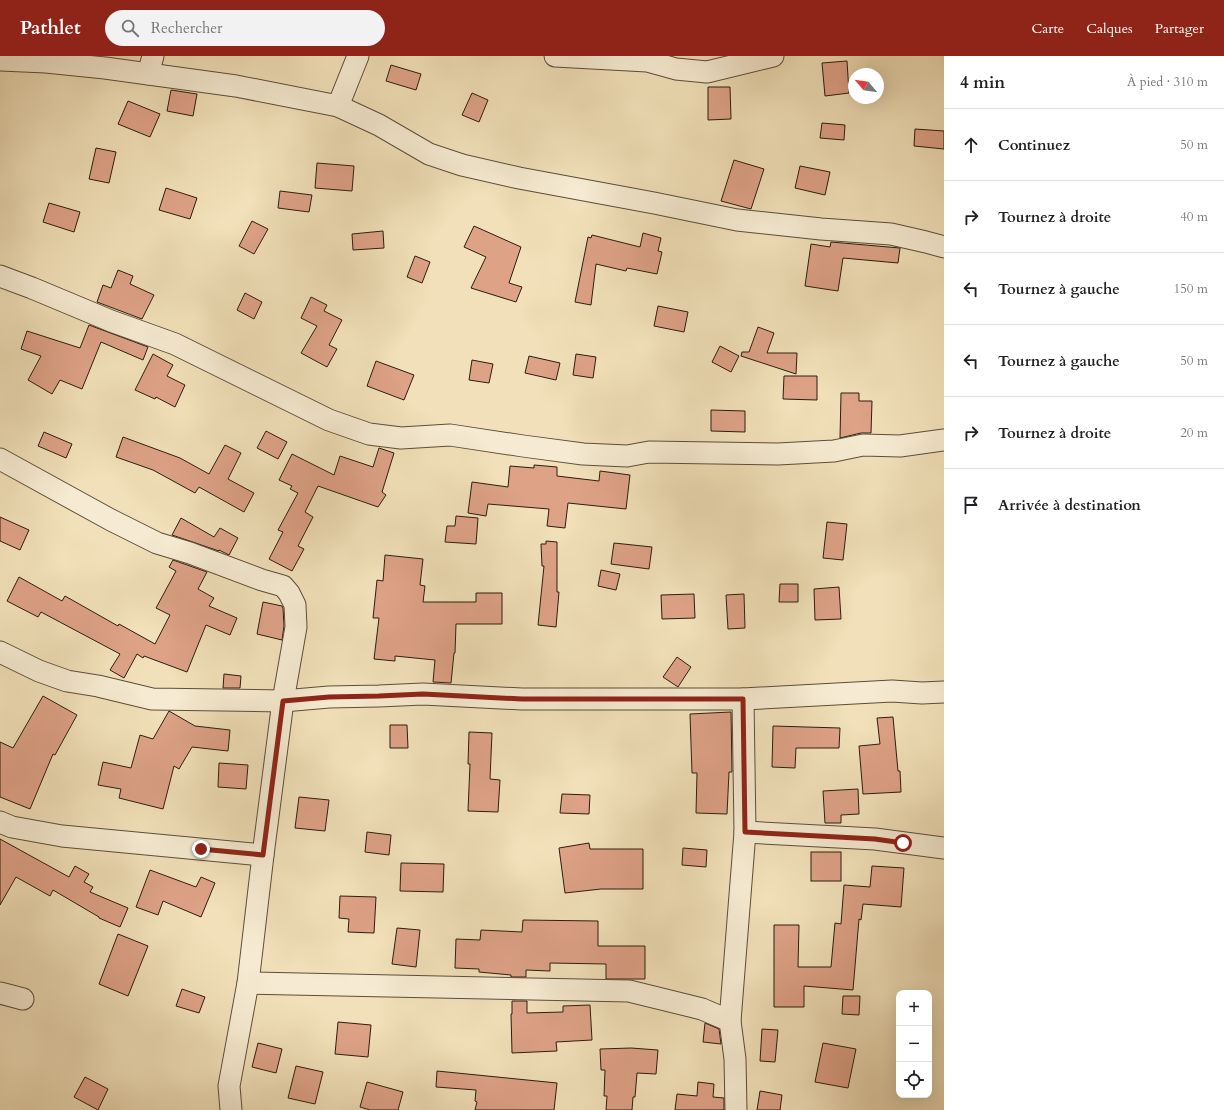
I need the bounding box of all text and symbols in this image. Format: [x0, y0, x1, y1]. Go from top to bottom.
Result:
search box [105, 10, 385, 46]
text: Pathlet [20, 15, 81, 41]
icon: search [119, 17, 141, 39]
text: Rechercher [151, 18, 223, 38]
text: Carte [1032, 19, 1064, 38]
text: Calques [1086, 19, 1133, 38]
text: Partager [1155, 19, 1204, 38]
north arrow [848, 68, 884, 104]
text: 4 min [960, 71, 1005, 94]
text: À pied · 310 m [1127, 73, 1208, 91]
icon: ahead [960, 134, 982, 156]
text: Continuez [998, 135, 1070, 155]
text: 50 m [1180, 136, 1208, 154]
icon: right [960, 206, 982, 228]
text: Tournez à droite [998, 207, 1111, 227]
text: 40 m [1180, 208, 1208, 226]
icon: left [960, 278, 982, 300]
text: Tournez à gauche [998, 279, 1120, 299]
text: 150 m [1174, 280, 1208, 298]
icon: left [960, 350, 982, 372]
text: Tournez à gauche [998, 351, 1120, 371]
text: 50 m [1180, 352, 1208, 370]
icon: right [960, 422, 982, 444]
text: Tournez à droite [998, 423, 1111, 443]
text: 20 m [1180, 424, 1208, 442]
icon: arrive [960, 494, 982, 516]
text: Arrivée à destination [998, 495, 1141, 515]
route start [894, 834, 912, 852]
route end [192, 840, 210, 858]
map controls [896, 990, 932, 1098]
button: + [896, 990, 932, 1026]
button: − [896, 1026, 932, 1062]
button: locate [896, 1062, 932, 1098]

